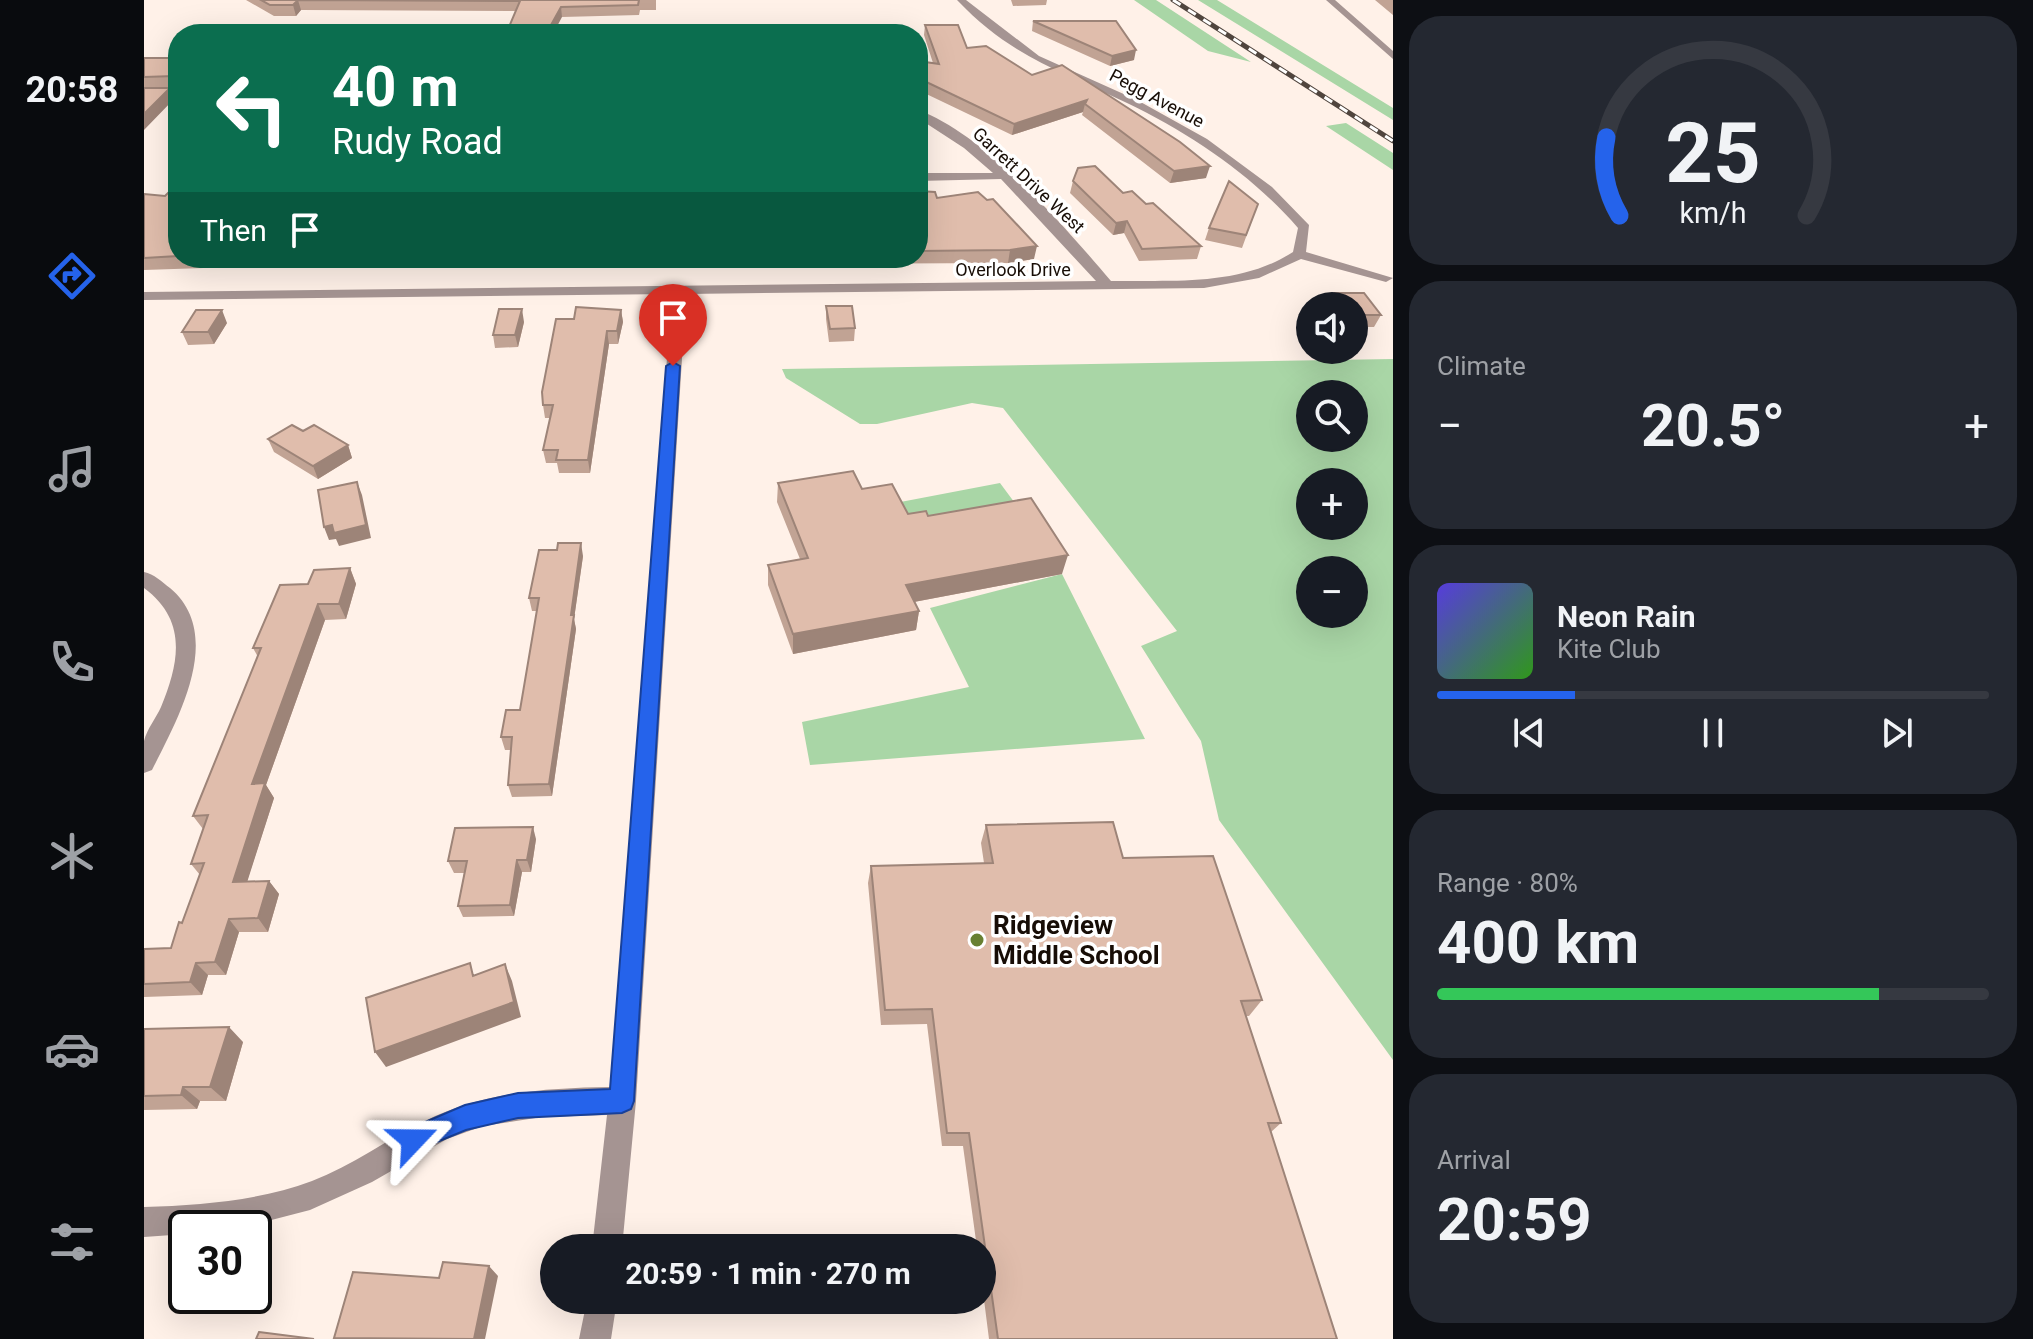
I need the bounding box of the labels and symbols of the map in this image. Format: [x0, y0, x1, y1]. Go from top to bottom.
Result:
street label: Pegg Avenue [1106, 64, 1208, 132]
street label: Garrett Drive West [969, 123, 1089, 237]
street label: Overlook Drive [955, 259, 1071, 280]
pin [639, 284, 707, 366]
place label: Ridgeview Middle School [993, 910, 1160, 970]
marker: Ridgeview Middle School [968, 931, 986, 949]
position arrow [371, 1098, 455, 1182]
speed limit sign: 30 [168, 1210, 272, 1314]

